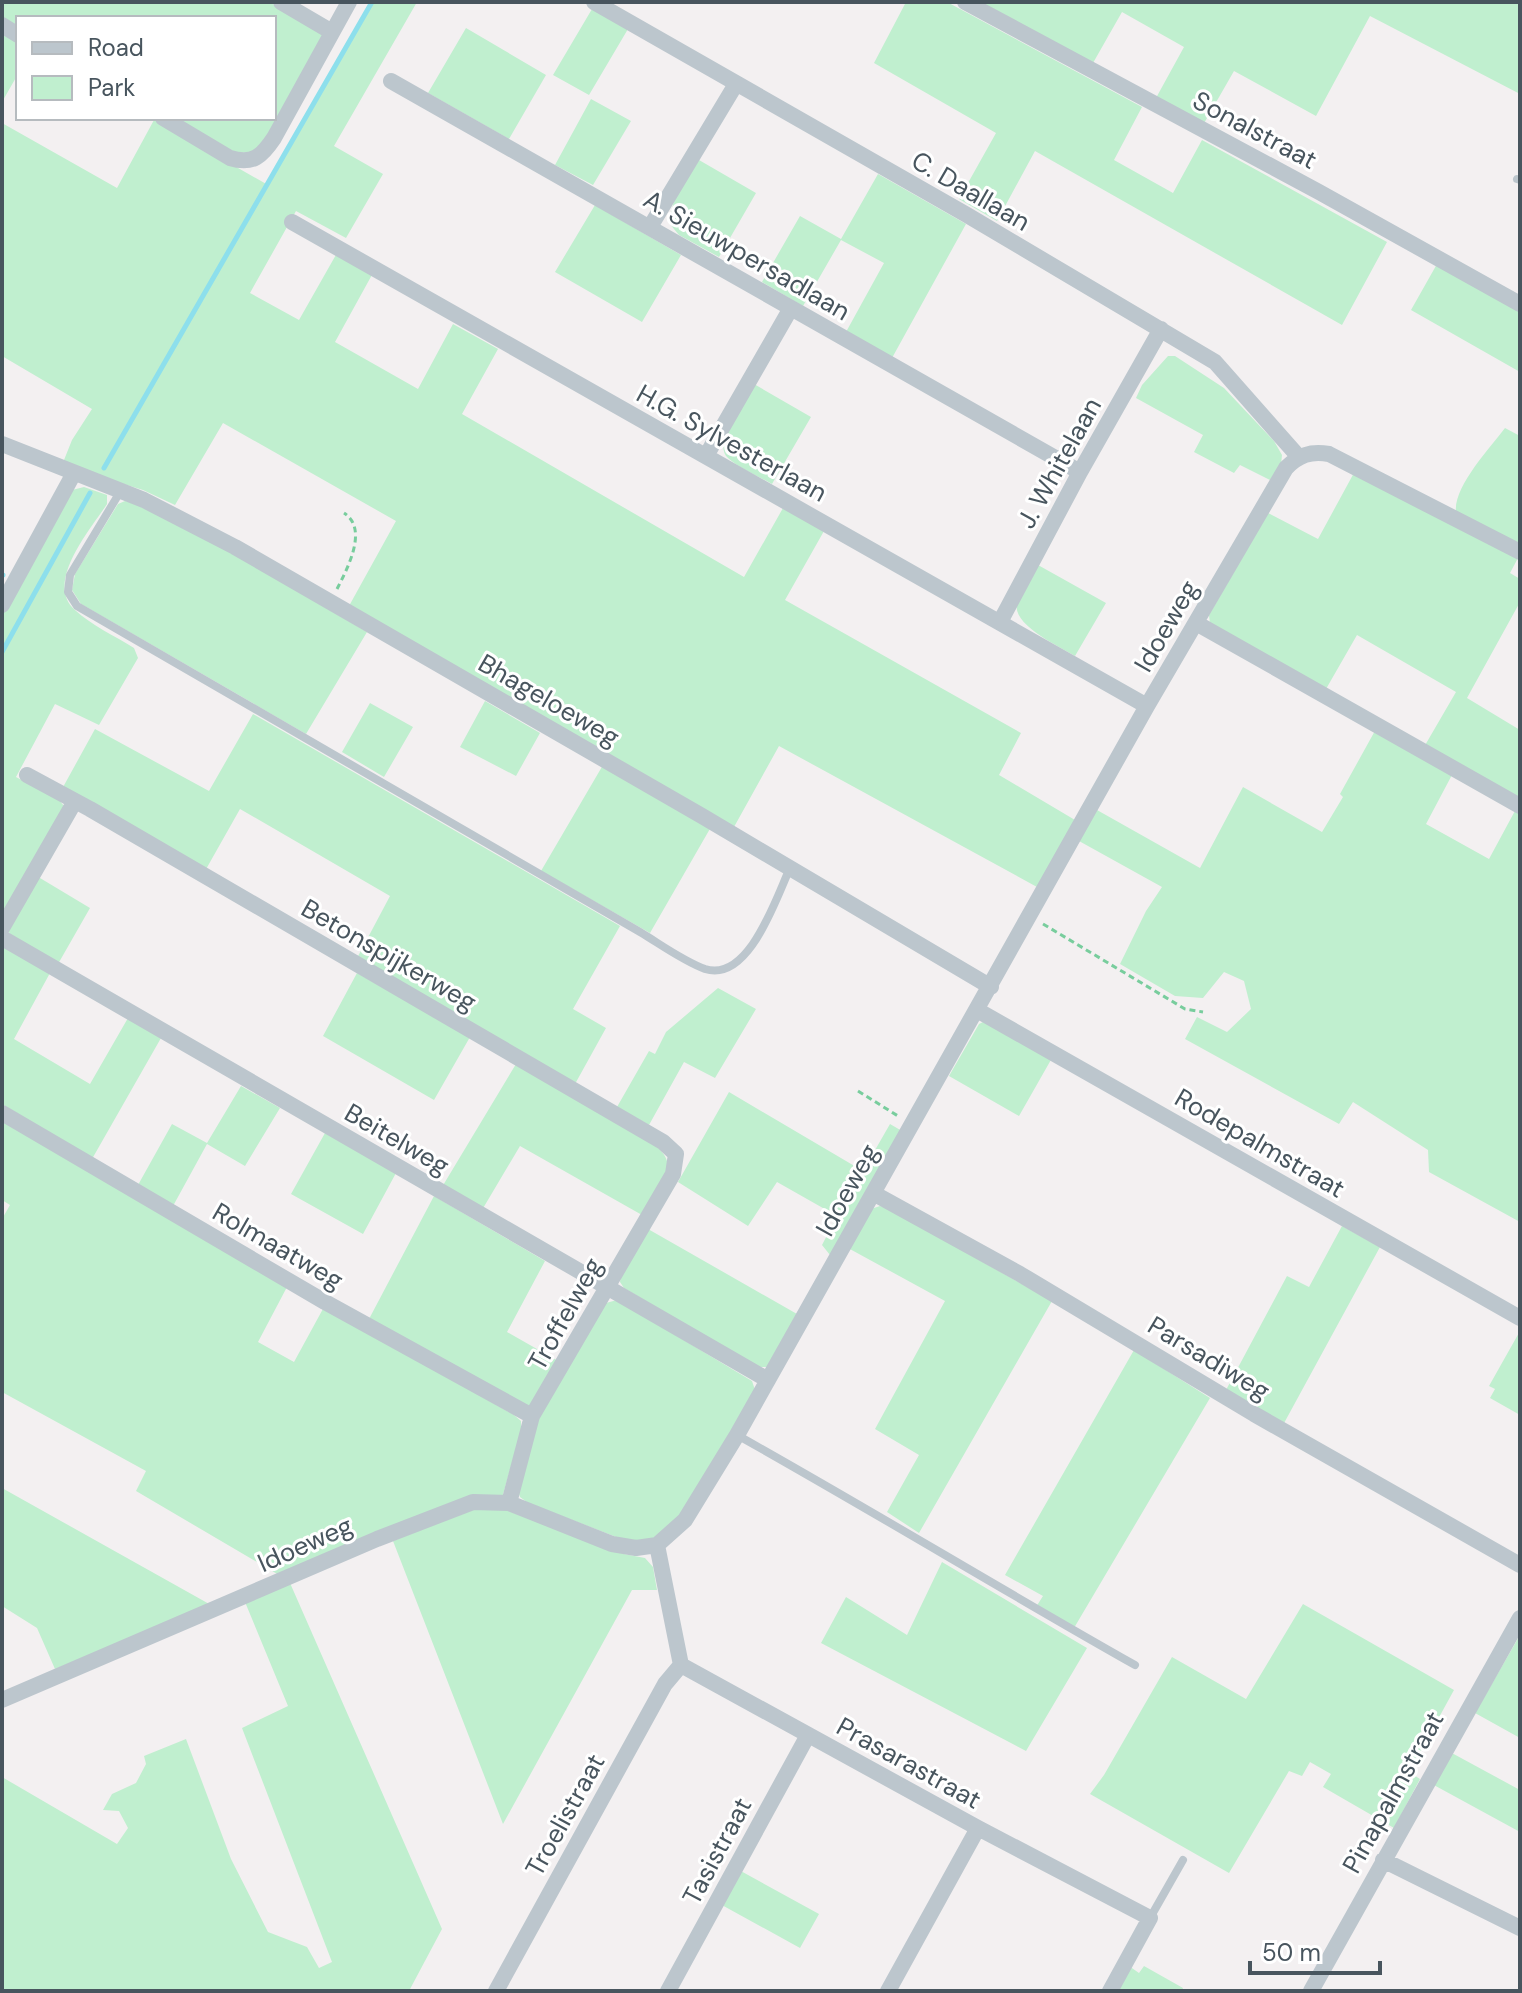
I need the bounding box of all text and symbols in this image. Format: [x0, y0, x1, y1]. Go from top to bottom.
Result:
legend [16, 16, 276, 120]
text: Road [88, 32, 144, 63]
text: Park [88, 72, 135, 103]
street label: Sonalstraat [1187, 83, 1323, 177]
street label: C. Daallaan [905, 143, 1037, 239]
street label: A. Sieuwpersadlaan [637, 182, 857, 328]
street label: H.G. Sylvesterlaan [631, 377, 833, 509]
street label: J. Whitelaan [1009, 392, 1109, 534]
street label: Idoeweg [1126, 574, 1206, 678]
street label: Bhageloeweg [472, 646, 626, 754]
street label: Betonspijkerweg [295, 891, 483, 1019]
street label: Rodepalmstraat [1169, 1081, 1351, 1205]
street label: Beitelweg [338, 1095, 456, 1183]
street label: Idoeweg [808, 1138, 886, 1242]
street label: Rolmaatweg [206, 1195, 350, 1297]
street label: Troffelweg [520, 1252, 610, 1376]
street label: Parsadiweg [1142, 1308, 1276, 1408]
street label: Idoeweg [252, 1508, 358, 1580]
street label: Pinapalmstraat [1334, 1705, 1452, 1879]
street label: Prasarastraat [831, 1709, 987, 1817]
street label: Troelistraat [517, 1748, 613, 1882]
street label: Tasistraat [675, 1792, 759, 1910]
scale bar [1250, 1925, 1380, 1975]
text: 50 m [1262, 1937, 1321, 1968]

